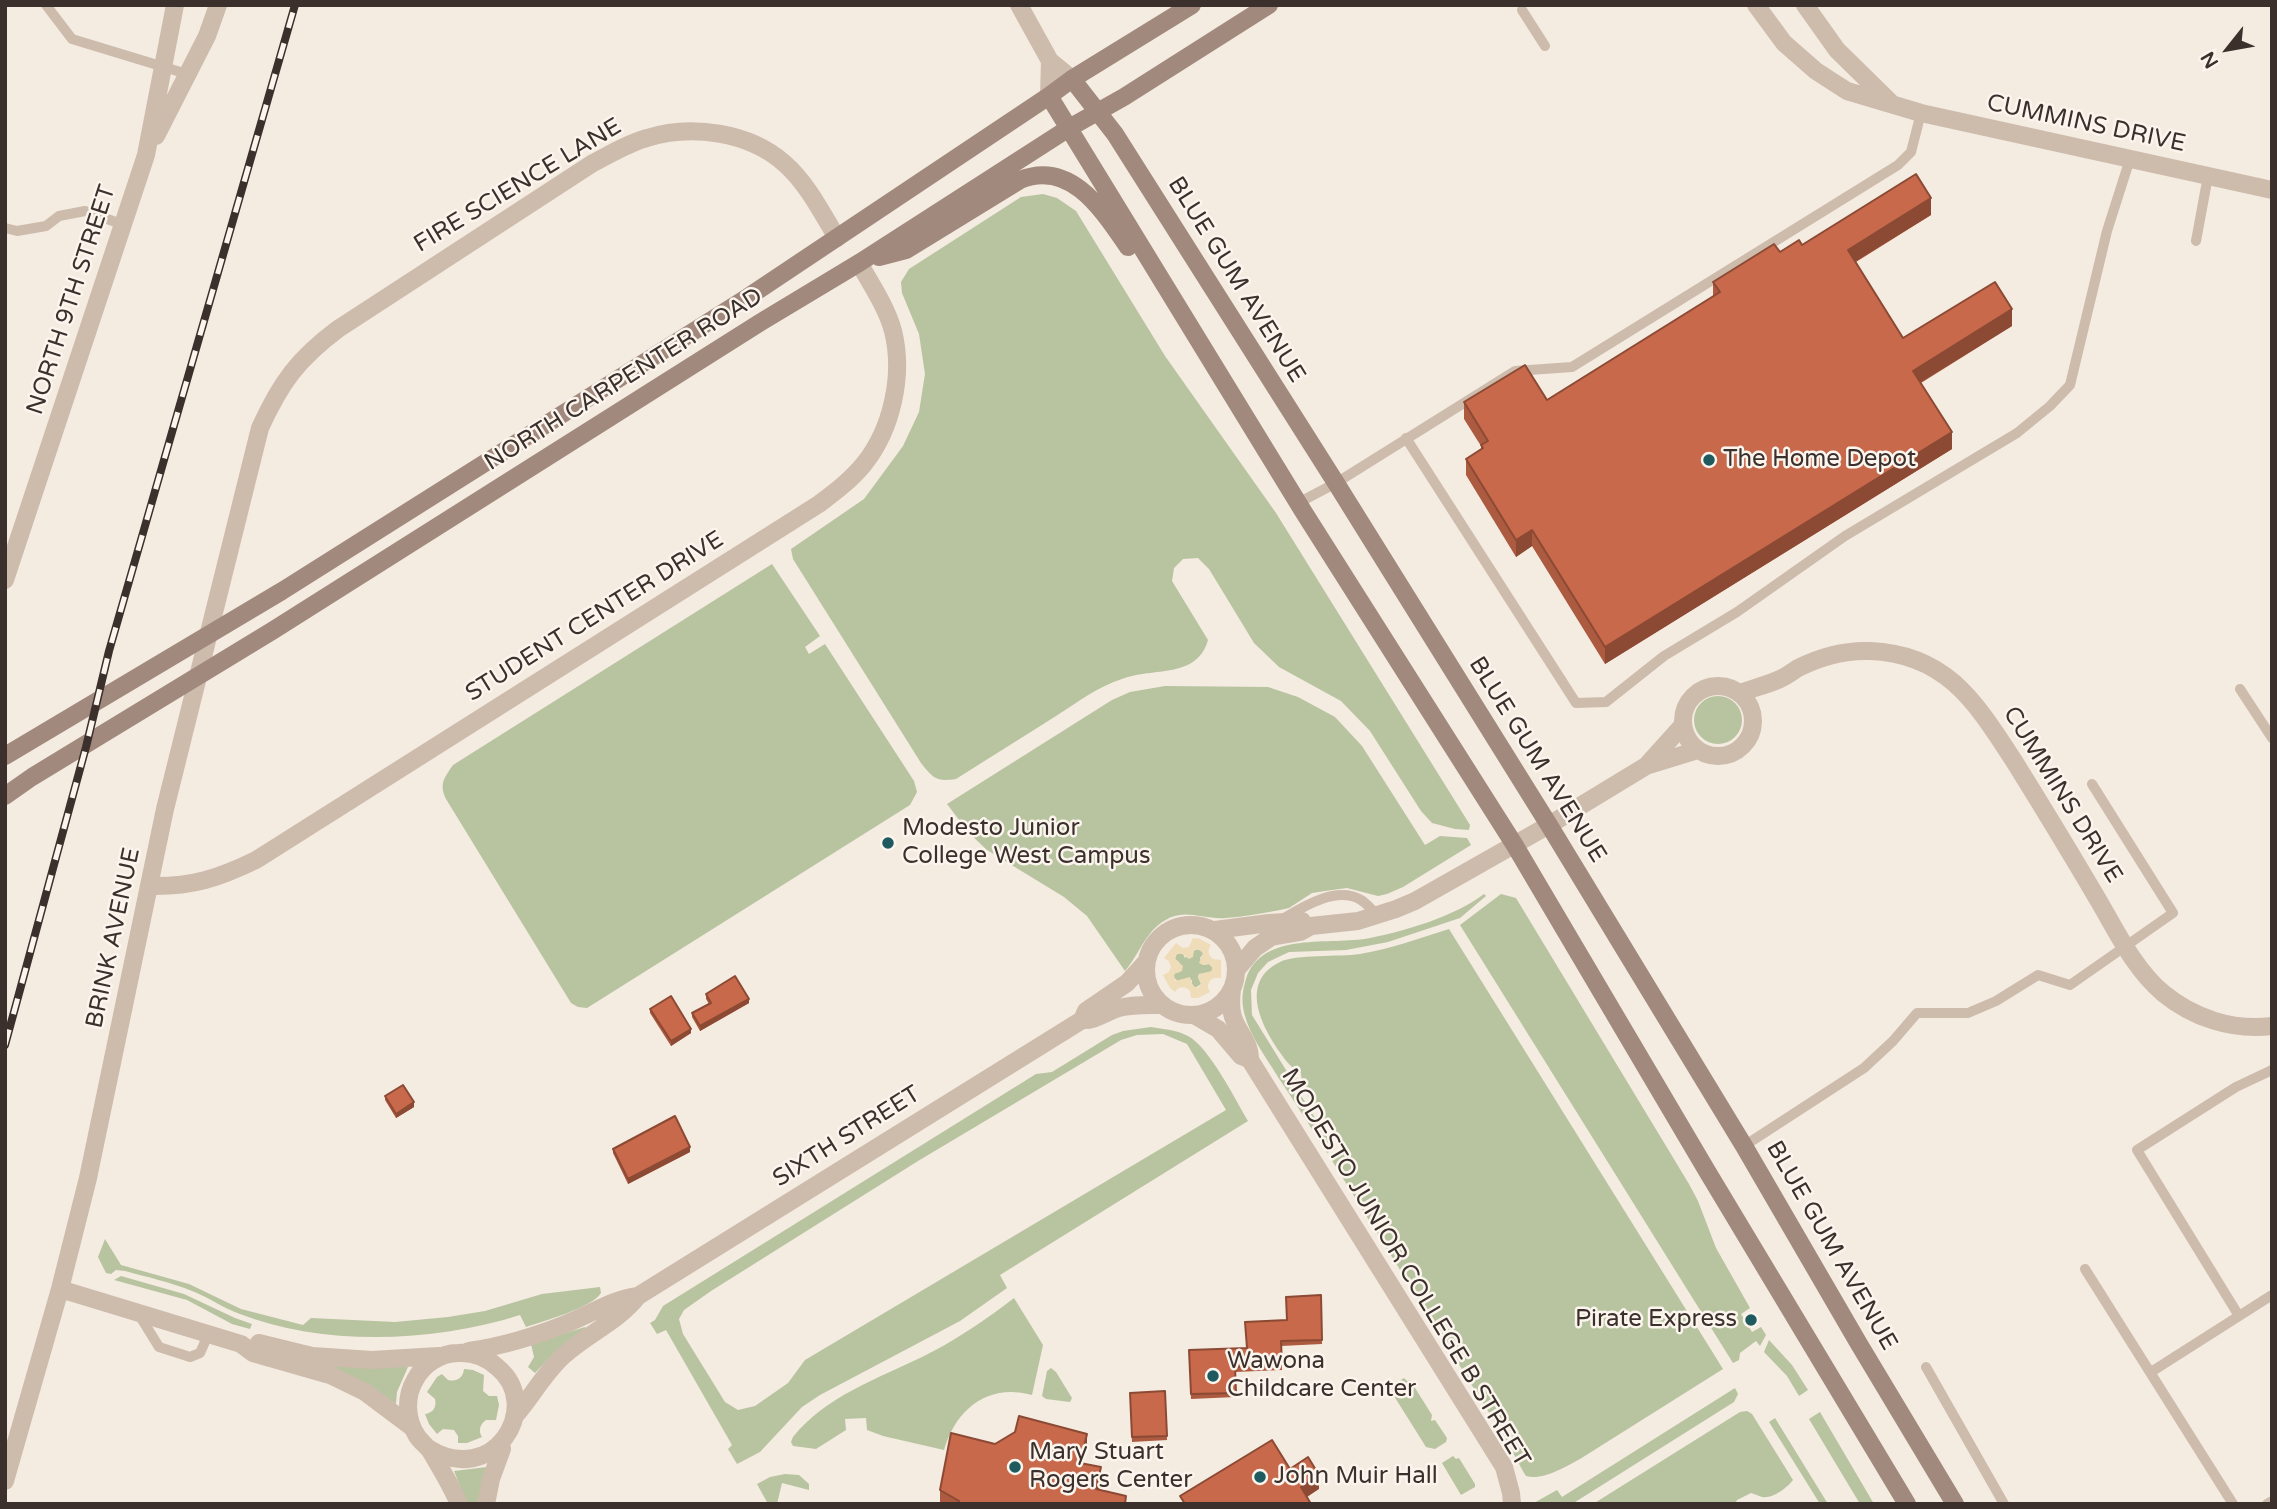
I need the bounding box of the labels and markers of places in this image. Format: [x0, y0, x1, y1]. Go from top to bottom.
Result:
place label: The Home Depot [1723, 446, 1916, 474]
marker: The Home Depot [1701, 452, 1717, 468]
place label: Modesto Junior College West Campus [902, 815, 1150, 871]
marker: Modesto Junior College West Campus [880, 835, 896, 851]
place label: Pirate Express [1575, 1306, 1737, 1334]
marker: Pirate Express [1743, 1312, 1759, 1328]
place label: Wawona Childcare Center [1227, 1348, 1416, 1404]
marker: Wawona Childcare Center [1205, 1368, 1221, 1384]
place label: Mary Stuart Rogers Center [1029, 1439, 1192, 1495]
marker: Mary Stuart Rogers Center [1007, 1459, 1023, 1475]
place label: John Muir Hall [1274, 1463, 1438, 1491]
marker: John Muir Hall [1252, 1469, 1268, 1485]

